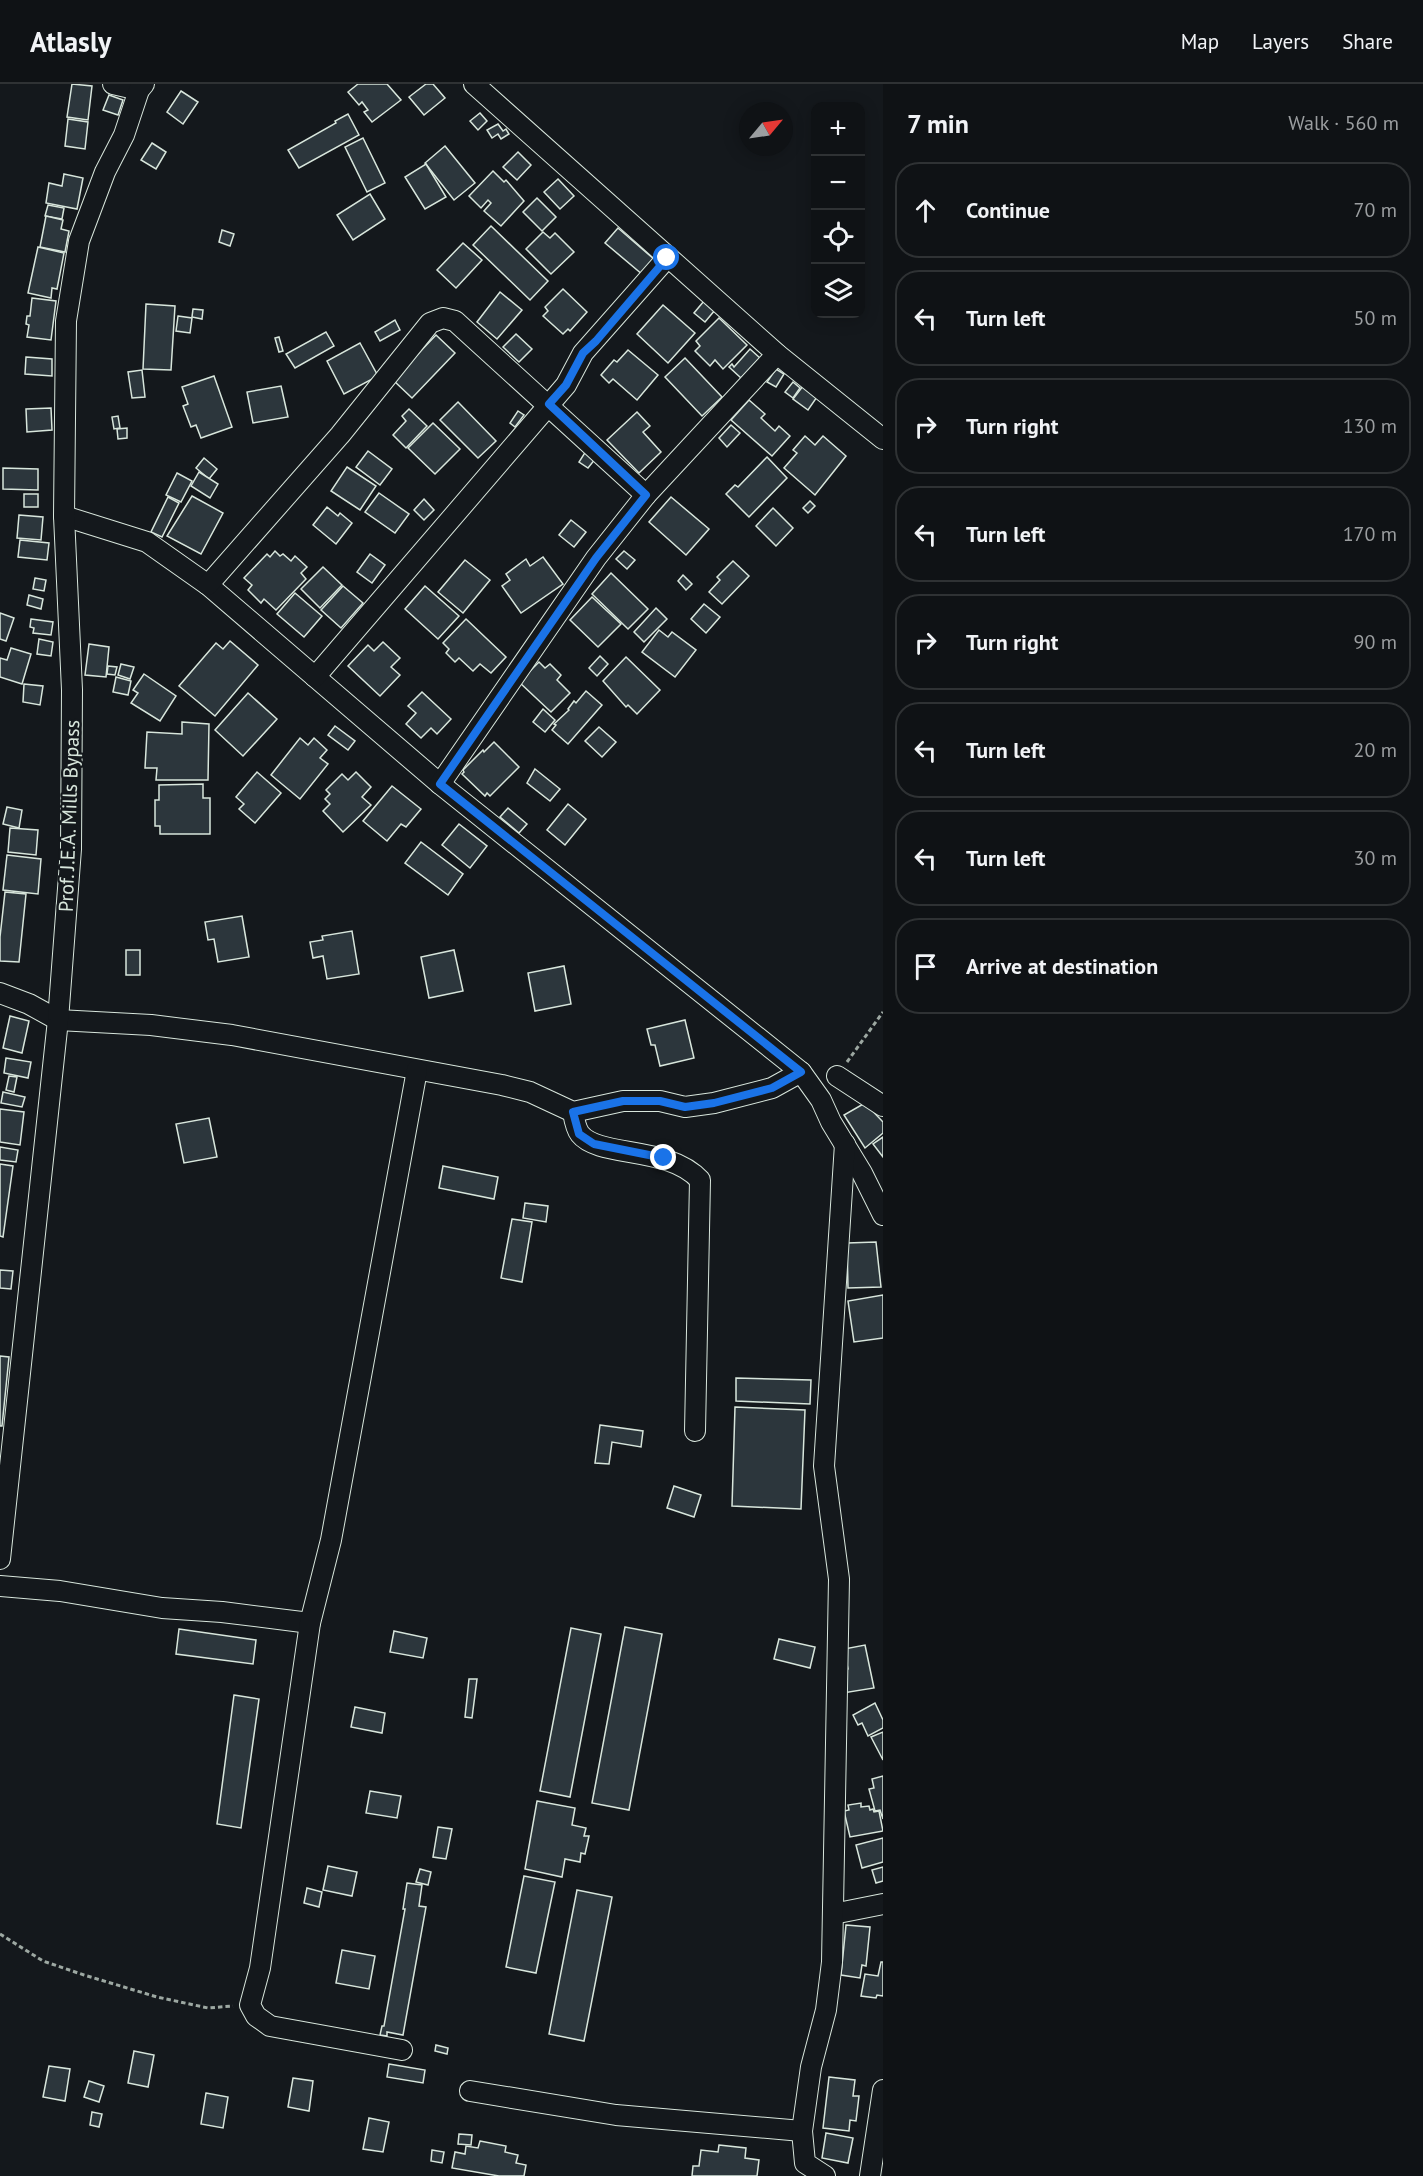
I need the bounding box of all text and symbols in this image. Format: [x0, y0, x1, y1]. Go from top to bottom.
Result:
text: Atlasly [30, 23, 112, 60]
text: Map [1181, 28, 1219, 55]
text: Layers [1252, 28, 1309, 55]
text: Share [1342, 28, 1393, 55]
north arrow [739, 102, 793, 156]
map controls [811, 102, 865, 318]
button: + [811, 102, 865, 156]
text: 7 min [907, 107, 969, 140]
text: Walk · 560 m [1288, 110, 1399, 136]
button: − [811, 156, 865, 210]
icon: ahead [909, 194, 942, 227]
text: Continue [966, 196, 1050, 224]
text: 70 m [1354, 197, 1397, 223]
button: locate [811, 210, 865, 264]
route start [653, 244, 679, 270]
button: layers [811, 264, 865, 318]
icon: left [909, 302, 942, 335]
text: Turn left [966, 304, 1046, 332]
text: 50 m [1354, 305, 1397, 331]
icon: right [909, 410, 942, 443]
text: Turn right [966, 412, 1058, 440]
text: 130 m [1343, 413, 1397, 439]
icon: left [909, 518, 942, 551]
text: Turn left [966, 520, 1046, 548]
text: 170 m [1343, 521, 1397, 547]
icon: right [909, 626, 942, 659]
text: Turn right [966, 628, 1058, 656]
text: 90 m [1354, 629, 1397, 655]
street label: Prof. J.E.A. Mills Bypass [53, 719, 85, 913]
icon: left [909, 734, 942, 767]
text: Turn left [966, 736, 1046, 764]
text: 20 m [1354, 737, 1397, 763]
icon: left [909, 842, 942, 875]
text: Turn left [966, 844, 1046, 872]
text: 30 m [1354, 845, 1397, 871]
icon: arrive [909, 950, 942, 983]
text: Arrive at destination [966, 952, 1158, 980]
route end [650, 1144, 676, 1170]

